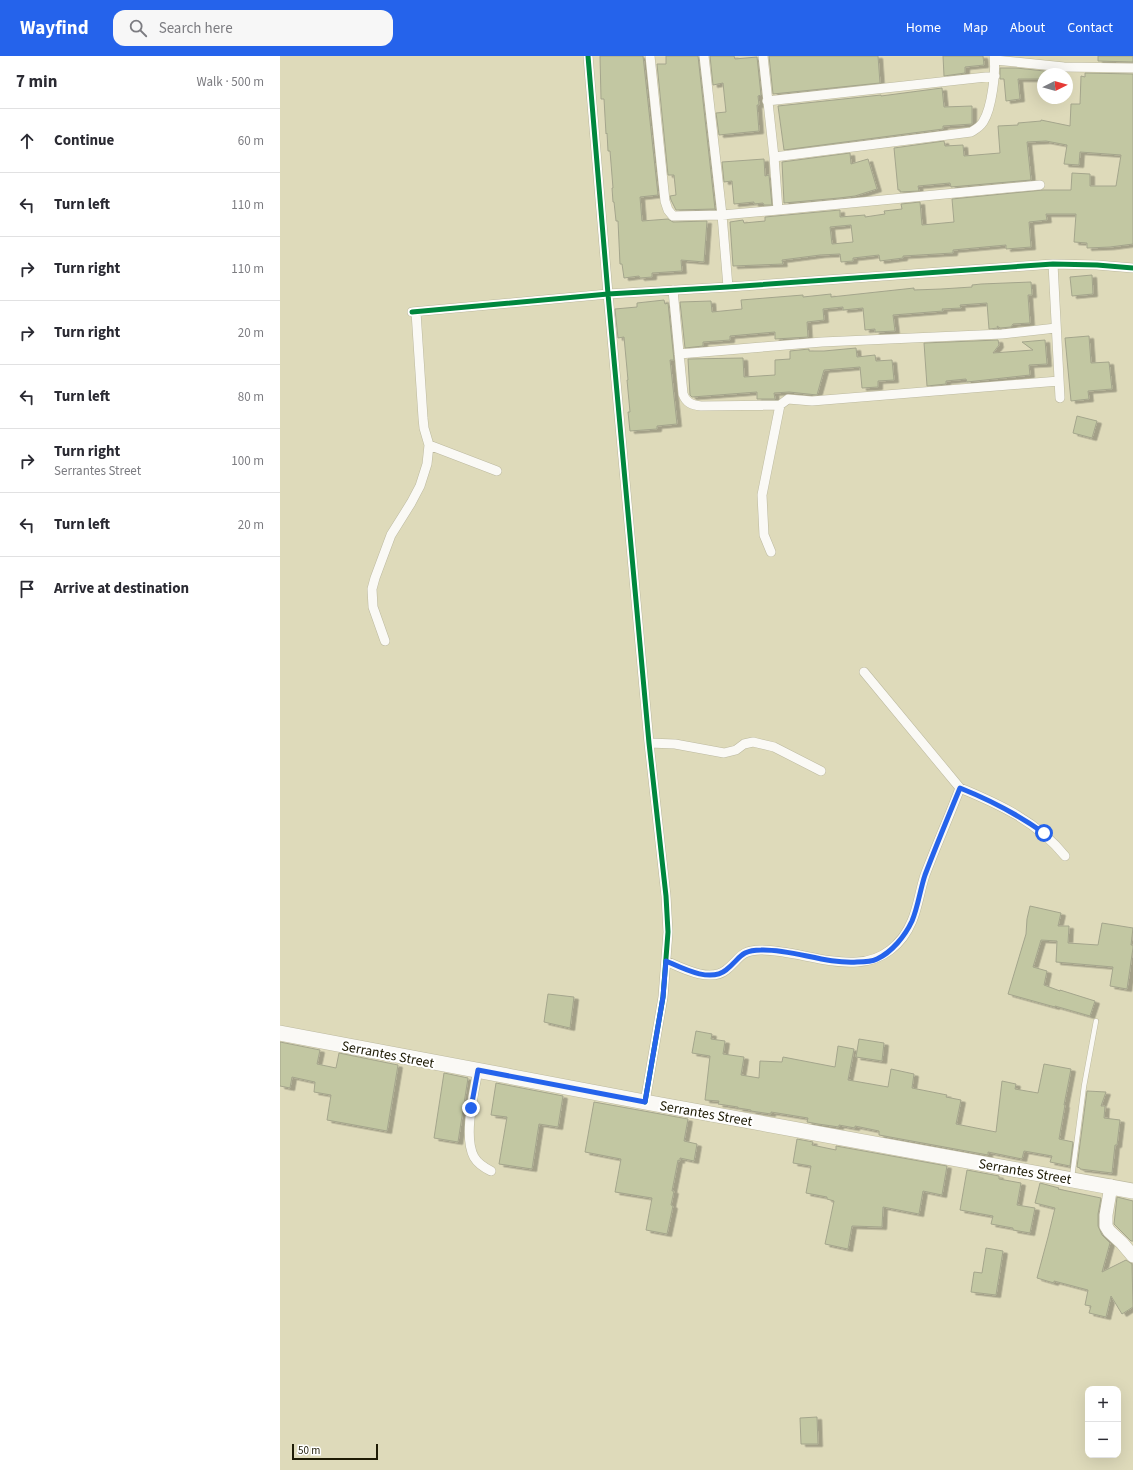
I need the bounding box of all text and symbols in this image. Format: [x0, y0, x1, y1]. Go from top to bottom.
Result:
search box [113, 10, 393, 46]
text: Wayfind [20, 15, 89, 42]
icon: search [127, 17, 149, 39]
text: Search here [159, 18, 233, 39]
text: Home [906, 18, 941, 38]
text: Map [963, 18, 988, 38]
text: About [1010, 18, 1045, 38]
text: Contact [1067, 18, 1113, 38]
north arrow [1037, 68, 1073, 104]
text: 7 min [16, 70, 57, 94]
text: Walk · 500 m [196, 73, 264, 91]
icon: ahead [16, 130, 38, 152]
text: Continue [54, 130, 114, 151]
text: 60 m [238, 132, 264, 150]
icon: left [16, 194, 38, 216]
text: Turn left [54, 194, 110, 215]
text: 110 m [231, 196, 264, 214]
icon: right [16, 258, 38, 280]
text: Turn right [54, 258, 120, 279]
text: 110 m [231, 260, 264, 278]
icon: right [16, 322, 38, 344]
text: Turn right [54, 322, 120, 343]
text: 20 m [238, 324, 264, 342]
icon: left [16, 386, 38, 408]
text: Turn left [54, 386, 110, 407]
text: 80 m [238, 388, 264, 406]
text: Turn right [54, 441, 120, 462]
icon: right [16, 450, 38, 472]
text: 100 m [231, 452, 264, 470]
text: Serrantes Street [54, 462, 141, 480]
icon: left [16, 514, 38, 536]
text: Turn left [54, 514, 110, 535]
text: 20 m [238, 516, 264, 534]
icon: arrive [16, 578, 38, 600]
text: Arrive at destination [54, 578, 189, 599]
route start [1035, 824, 1053, 842]
street label: Serrantes Street [340, 1036, 436, 1074]
street label: Serrantes Street [658, 1096, 754, 1132]
route end [462, 1099, 480, 1117]
street label: Serrantes Street [977, 1154, 1073, 1190]
map controls [1085, 1386, 1121, 1458]
button: + [1085, 1386, 1121, 1422]
button: − [1085, 1422, 1121, 1458]
scale bar [292, 1442, 378, 1461]
text: 50 m [298, 1443, 320, 1458]

